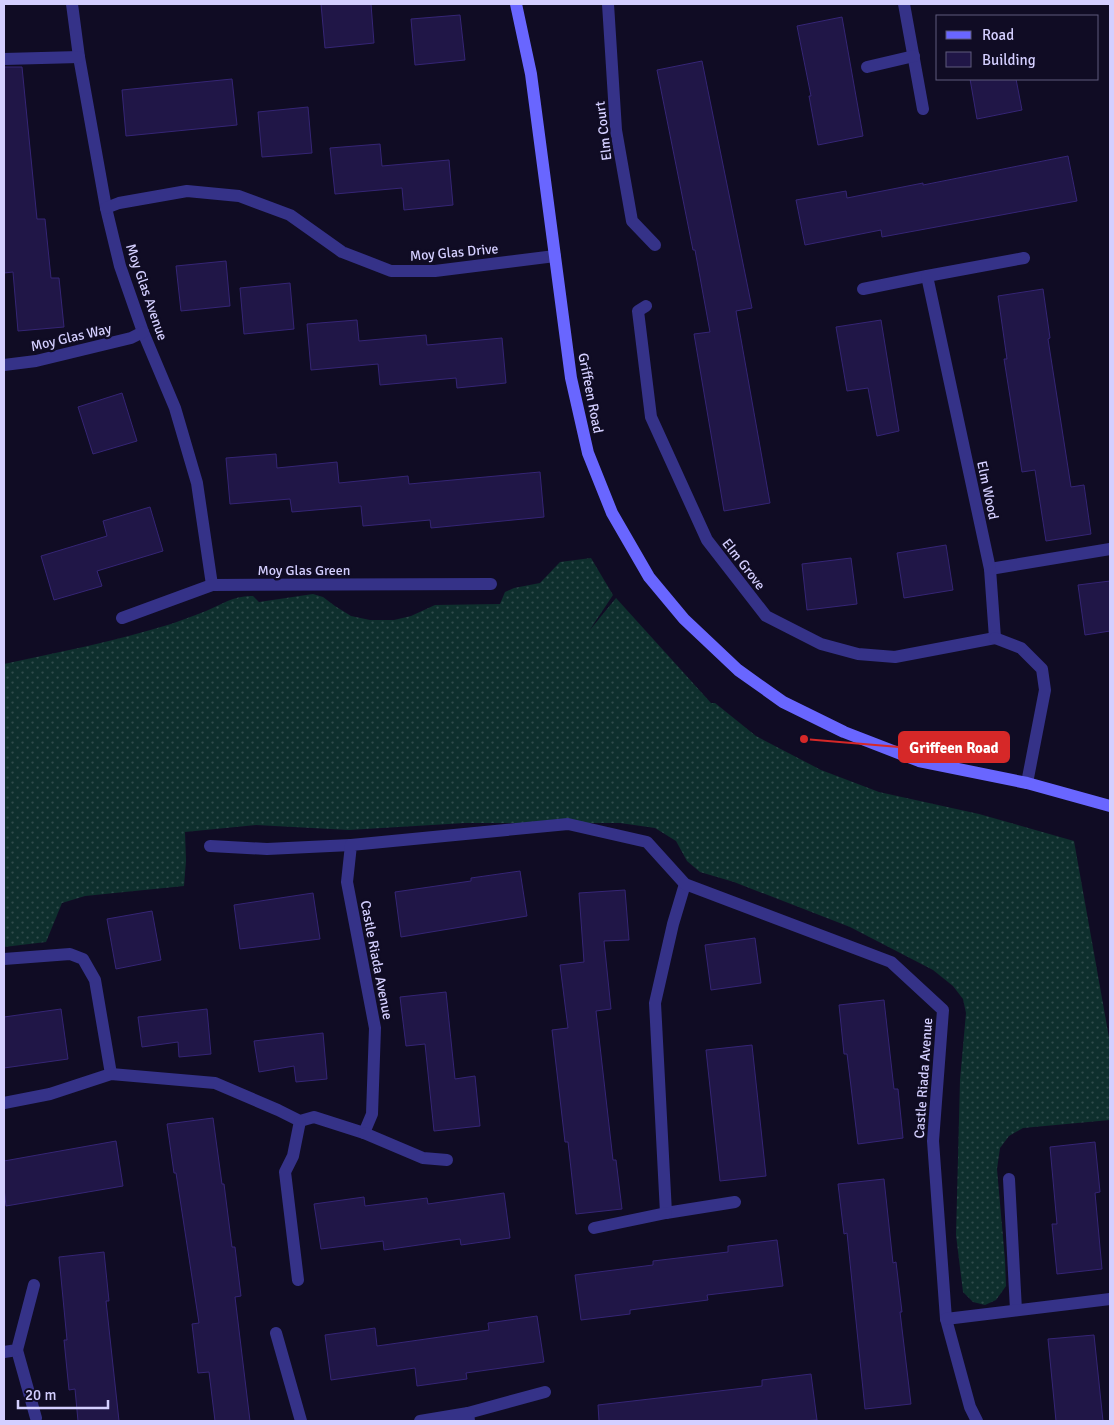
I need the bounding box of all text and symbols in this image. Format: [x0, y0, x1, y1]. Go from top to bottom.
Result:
legend [936, 15, 1099, 80]
text: Road [982, 26, 1014, 44]
text: Building [982, 51, 1036, 69]
street label: Elm Court [591, 100, 616, 162]
street label: Moy Glas Drive [409, 240, 499, 265]
street label: Moy Glas Avenue [122, 242, 171, 343]
street label: Moy Glas Way [29, 320, 114, 355]
street label: Griffeen Road [574, 351, 607, 435]
street label: Elm Wood [973, 459, 1002, 521]
street label: Elm Grove [718, 535, 769, 593]
street label: Moy Glas Green [258, 562, 350, 579]
callout: Griffeen Road [899, 732, 1009, 762]
text: Griffeen Road [909, 739, 999, 757]
street label: Castle Riada Avenue [357, 899, 396, 1021]
street label: Castle Riada Avenue [911, 1017, 936, 1139]
scale bar [18, 1378, 108, 1410]
text: 20 m [25, 1386, 56, 1404]

